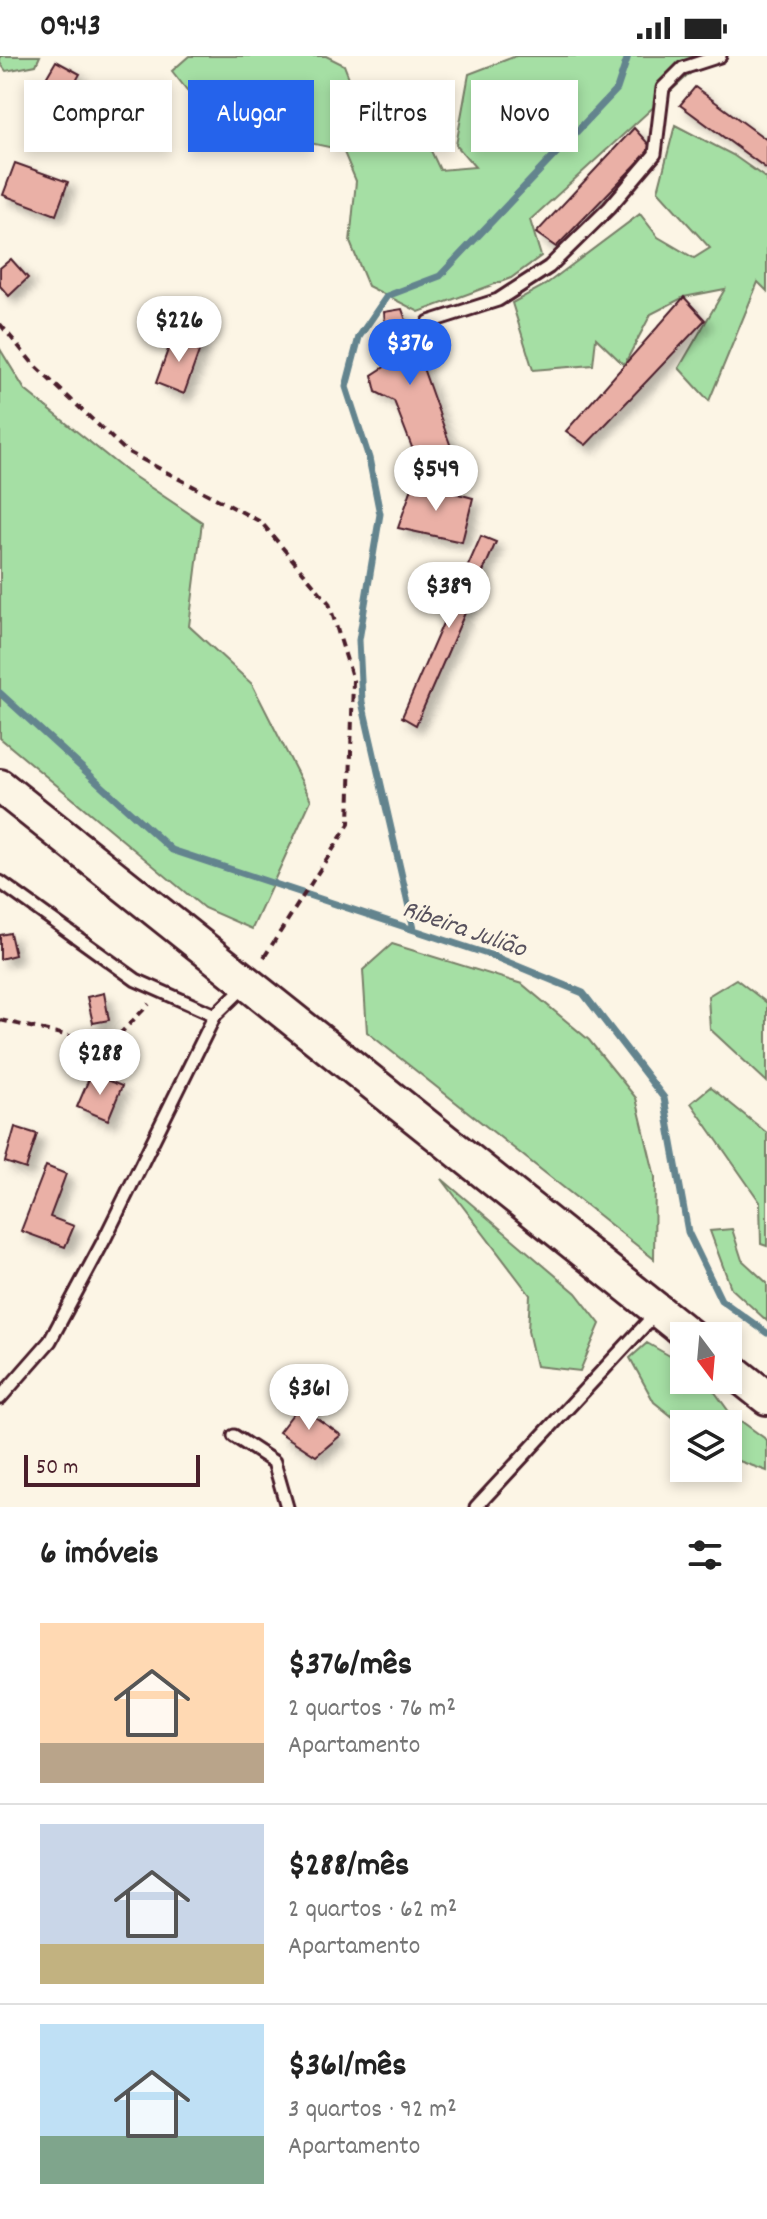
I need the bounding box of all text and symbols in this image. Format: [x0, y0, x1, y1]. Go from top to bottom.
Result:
text: 09:43 [40, 7, 101, 50]
chip: Comprar [24, 80, 172, 152]
chip: Alugar [188, 80, 314, 152]
chip: Filtros [330, 80, 455, 152]
chip: Novo [471, 80, 578, 152]
pin: $226 [132, 296, 226, 364]
text: $226 [155, 303, 203, 340]
pin: $376 [363, 319, 457, 387]
text: $376 [386, 326, 434, 363]
pin: $549 [389, 445, 483, 513]
text: $549 [412, 452, 460, 489]
pin: $389 [402, 562, 496, 630]
text: $389 [425, 569, 473, 606]
water label: Ribeira Julião [397, 892, 532, 969]
pin: $288 [53, 1029, 147, 1097]
text: $288 [77, 1036, 123, 1073]
north arrow [670, 1322, 742, 1394]
map controls [670, 1322, 742, 1482]
pin: $361 [262, 1364, 356, 1432]
text: $361 [287, 1371, 331, 1408]
button: layers [670, 1410, 742, 1482]
scale bar [24, 1451, 200, 1487]
text: 50 m [36, 1453, 78, 1484]
text: 6 imóveis [40, 1531, 159, 1580]
icon: filters [683, 1533, 727, 1577]
text: $376/mês [288, 1642, 412, 1691]
icon: home [104, 1655, 200, 1751]
text: 2 quartos · 76 m² [288, 1691, 456, 1728]
text: Apartamento [288, 1728, 420, 1765]
text: $288/mês [288, 1843, 409, 1892]
icon: home [104, 1856, 200, 1952]
text: 2 quartos · 62 m² [288, 1892, 457, 1929]
text: Apartamento [288, 1929, 420, 1966]
text: $361/mês [288, 2043, 406, 2092]
icon: home [104, 2056, 200, 2152]
text: 3 quartos · 92 m² [288, 2092, 457, 2129]
text: Apartamento [288, 2129, 420, 2166]

